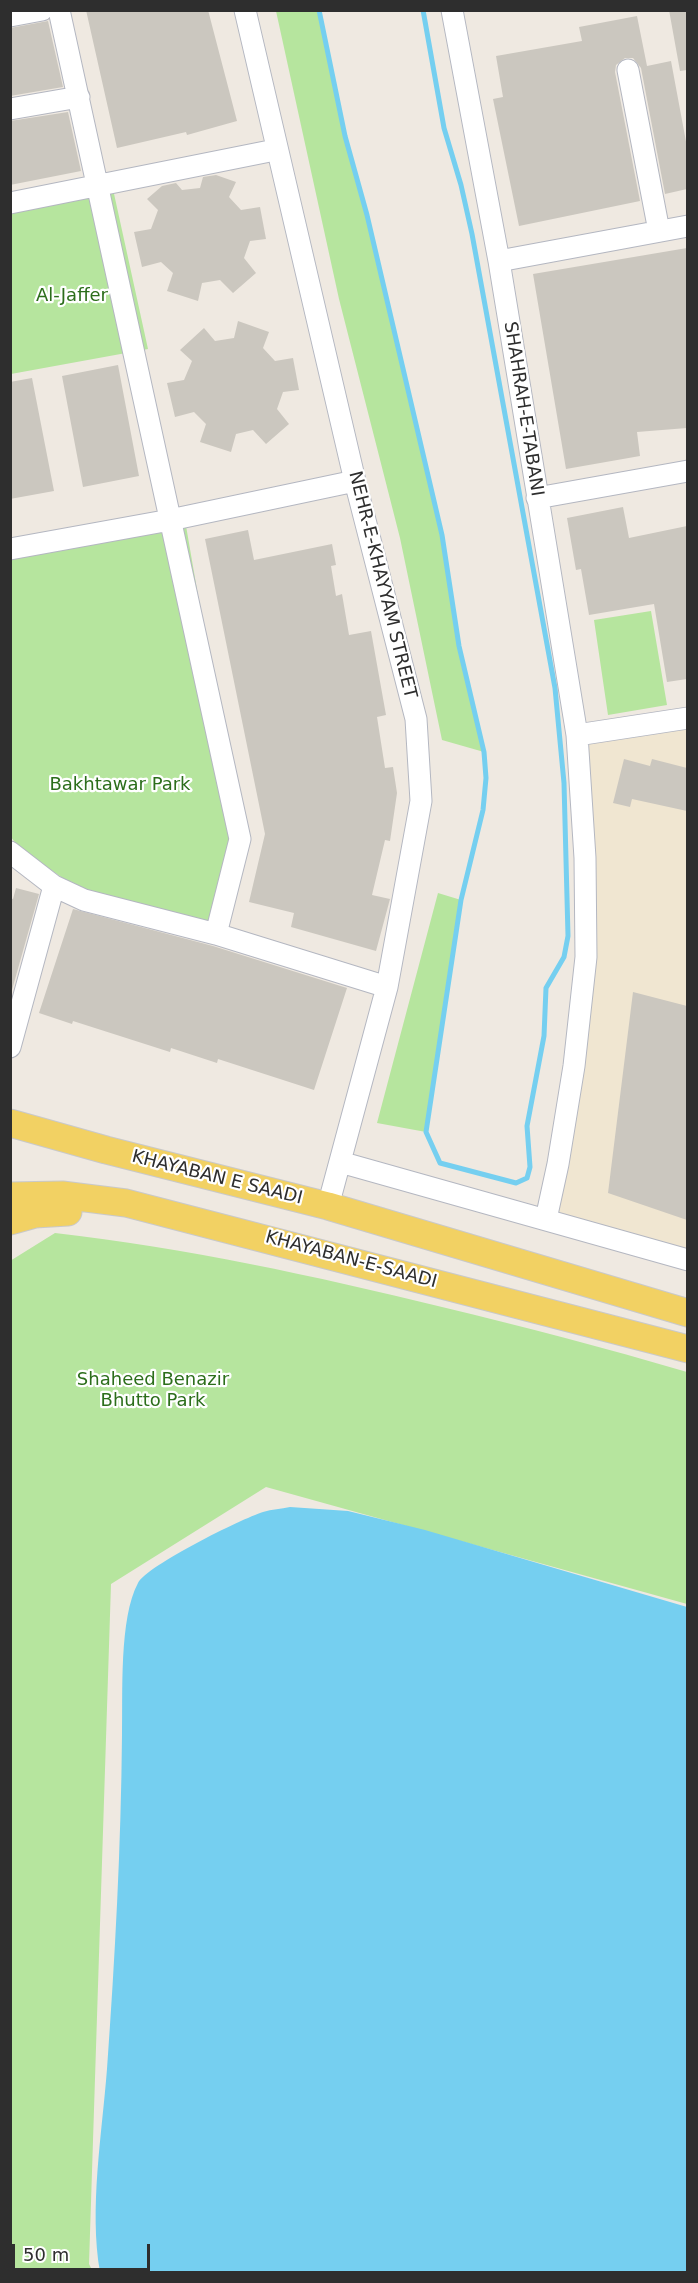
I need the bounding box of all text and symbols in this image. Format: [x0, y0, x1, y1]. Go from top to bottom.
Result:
park label: Al-Jaffer [36, 285, 108, 307]
street label: SHAHRAH-E-TABANI [499, 320, 547, 498]
street label: NEHR-E-KHAYYAM STREET [343, 469, 421, 701]
park label: Bakhtawar Park [49, 774, 191, 796]
street label: KHAYABAN E SAADI [129, 1146, 305, 1210]
street label: KHAYABAN-E-SAADI [263, 1227, 439, 1293]
park label: Shaheed Benazir Bhutto Park [77, 1369, 229, 1412]
scale bar [15, 2232, 153, 2270]
text: 50 m [23, 2244, 69, 2265]

